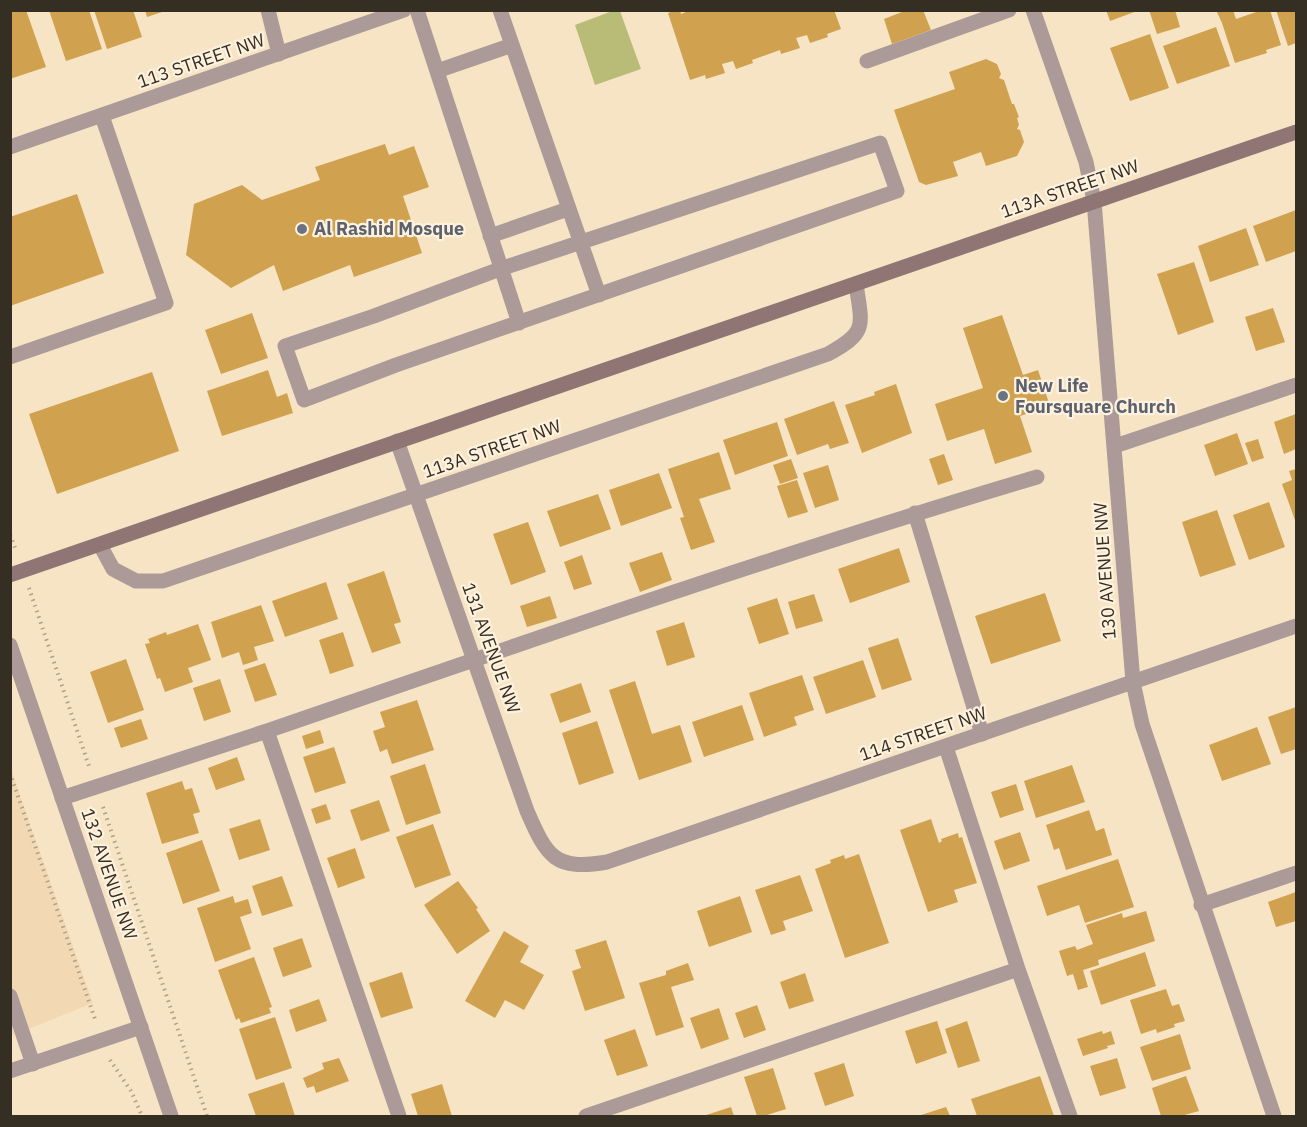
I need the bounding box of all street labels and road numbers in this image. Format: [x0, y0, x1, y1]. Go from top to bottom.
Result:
street label: 113 STREET NW [134, 28, 267, 93]
street label: 113A STREET NW [998, 154, 1142, 223]
street label: 113A STREET NW [420, 414, 564, 483]
street label: 130 AVENUE NW [1088, 502, 1121, 640]
street label: 131 AVENUE NW [457, 579, 526, 716]
street label: 114 STREET NW [856, 701, 989, 766]
street label: 132 AVENUE NW [76, 805, 143, 943]

